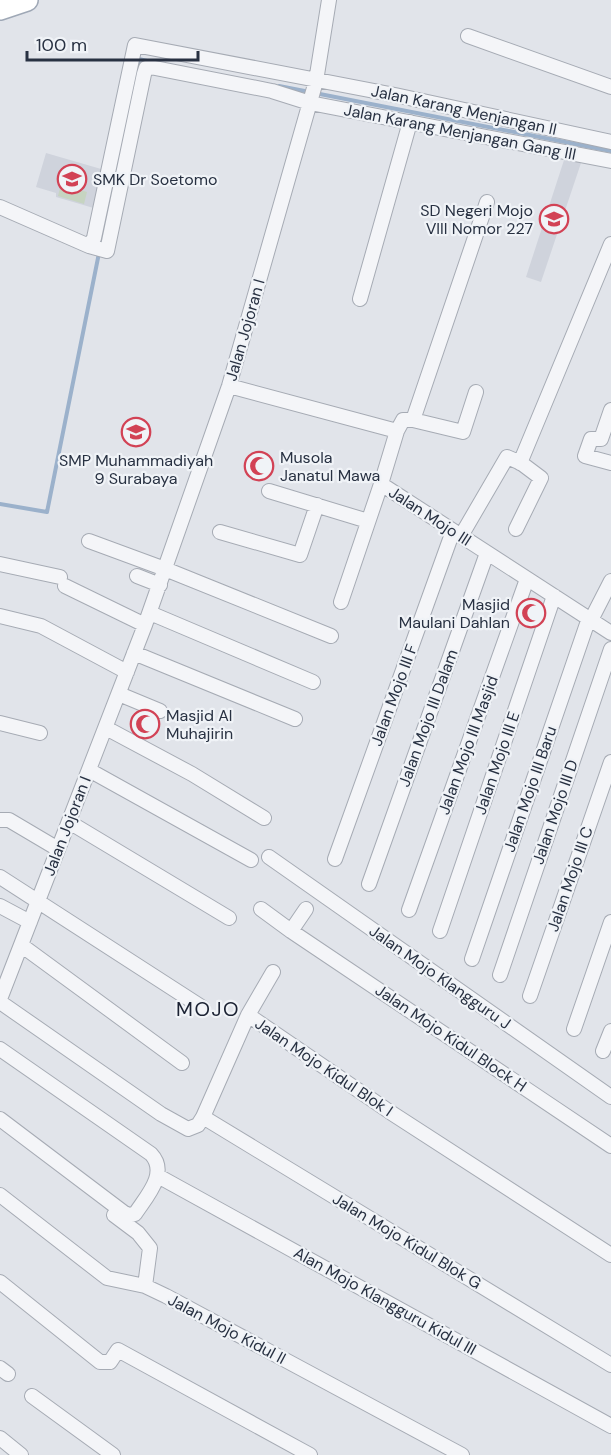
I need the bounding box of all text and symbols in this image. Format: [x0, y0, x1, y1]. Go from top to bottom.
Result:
scale bar [27, 24, 198, 62]
text: 100 m [36, 33, 87, 57]
street label: Jalan Karang Menjangan II [369, 80, 559, 140]
street label: Jalan Karang Menjangan Gang III [342, 99, 578, 165]
school or university icon: SMK Dr Soetomo [56, 163, 88, 195]
place label: SMK Dr Soetomo [93, 169, 217, 190]
place label: SD Negeri Mojo VIII Nomor 227 [420, 200, 533, 239]
school or university icon: SD Negeri Mojo VIII Nomor 227 [538, 203, 570, 235]
street label: Jalan Jojoran I [220, 277, 270, 383]
school or university icon: SMP Muhammadiyah 9 Surabaya [120, 416, 152, 448]
place label: Musola Janatul Mawa [280, 447, 380, 486]
place label: SMP Muhammadiyah 9 Surabaya [59, 450, 213, 489]
mosque icon: Musola Janatul Mawa [243, 450, 275, 482]
street label: Jalan Mojo III [385, 482, 475, 550]
place label: Masjid Maulani Dahlan [399, 594, 510, 633]
mosque icon: Masjid Maulani Dahlan [515, 597, 547, 629]
street label: Jalan Mojo III F [366, 641, 422, 749]
street label: Jalan Mojo III Dalam [393, 646, 463, 790]
street label: Jalan Mojo III Masjid [433, 673, 503, 817]
place label: Masjid Al Muhajirin [166, 705, 233, 744]
mosque icon: Masjid Al Muhajirin [129, 708, 161, 740]
street label: Jalan Mojo III E [470, 709, 524, 817]
street label: Jalan Mojo III Baru [499, 723, 561, 855]
street label: Jalan Mojo III D [527, 757, 583, 867]
street label: Jalan Jojoran I [38, 773, 96, 879]
street label: Jalan Mojo III C [542, 824, 598, 934]
street label: Jalan Mojo Klangguru J [365, 920, 515, 1034]
street label: Jalan Mojo Kidul Block H [371, 979, 531, 1097]
district label: MOJO [176, 996, 240, 1022]
street label: Jalan Mojo Kidul Blok I [251, 1013, 397, 1121]
street label: Jalan Mojo Kidul Blok G [329, 1188, 485, 1294]
street label: Alan Mojo Klangguru Kidul III [290, 1242, 480, 1360]
street label: Jalan Mojo Kidul II [164, 1289, 290, 1369]

